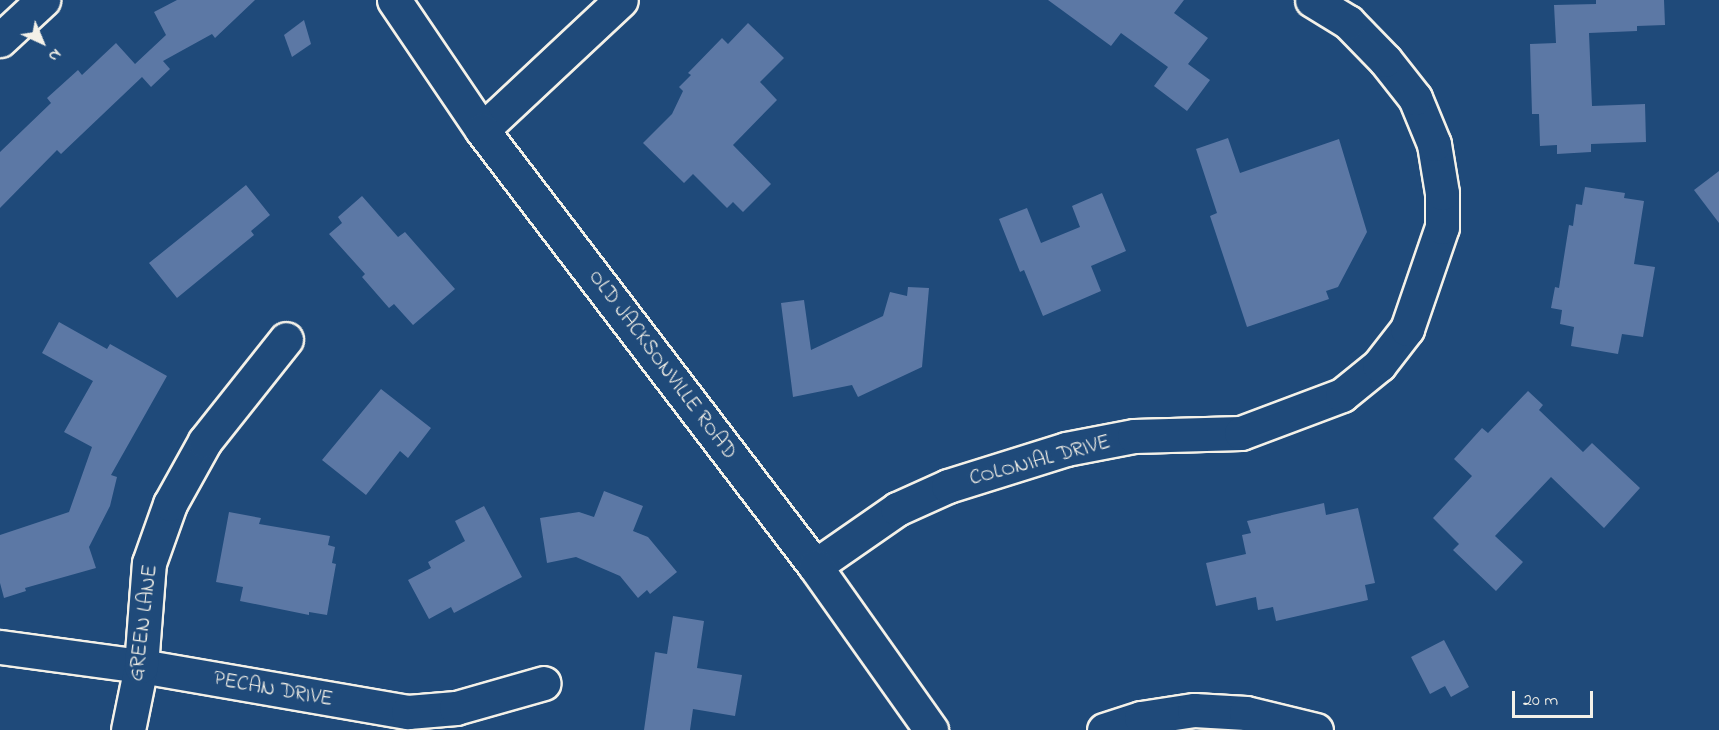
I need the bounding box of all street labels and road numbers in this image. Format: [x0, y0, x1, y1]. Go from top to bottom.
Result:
street label: OLD JACKSONVILLE ROAD [582, 265, 742, 465]
street label: COLONIAL DRIVE [967, 430, 1113, 492]
street label: GREEN LANE [124, 563, 164, 683]
street label: PECAN DRIVE [211, 667, 335, 713]

